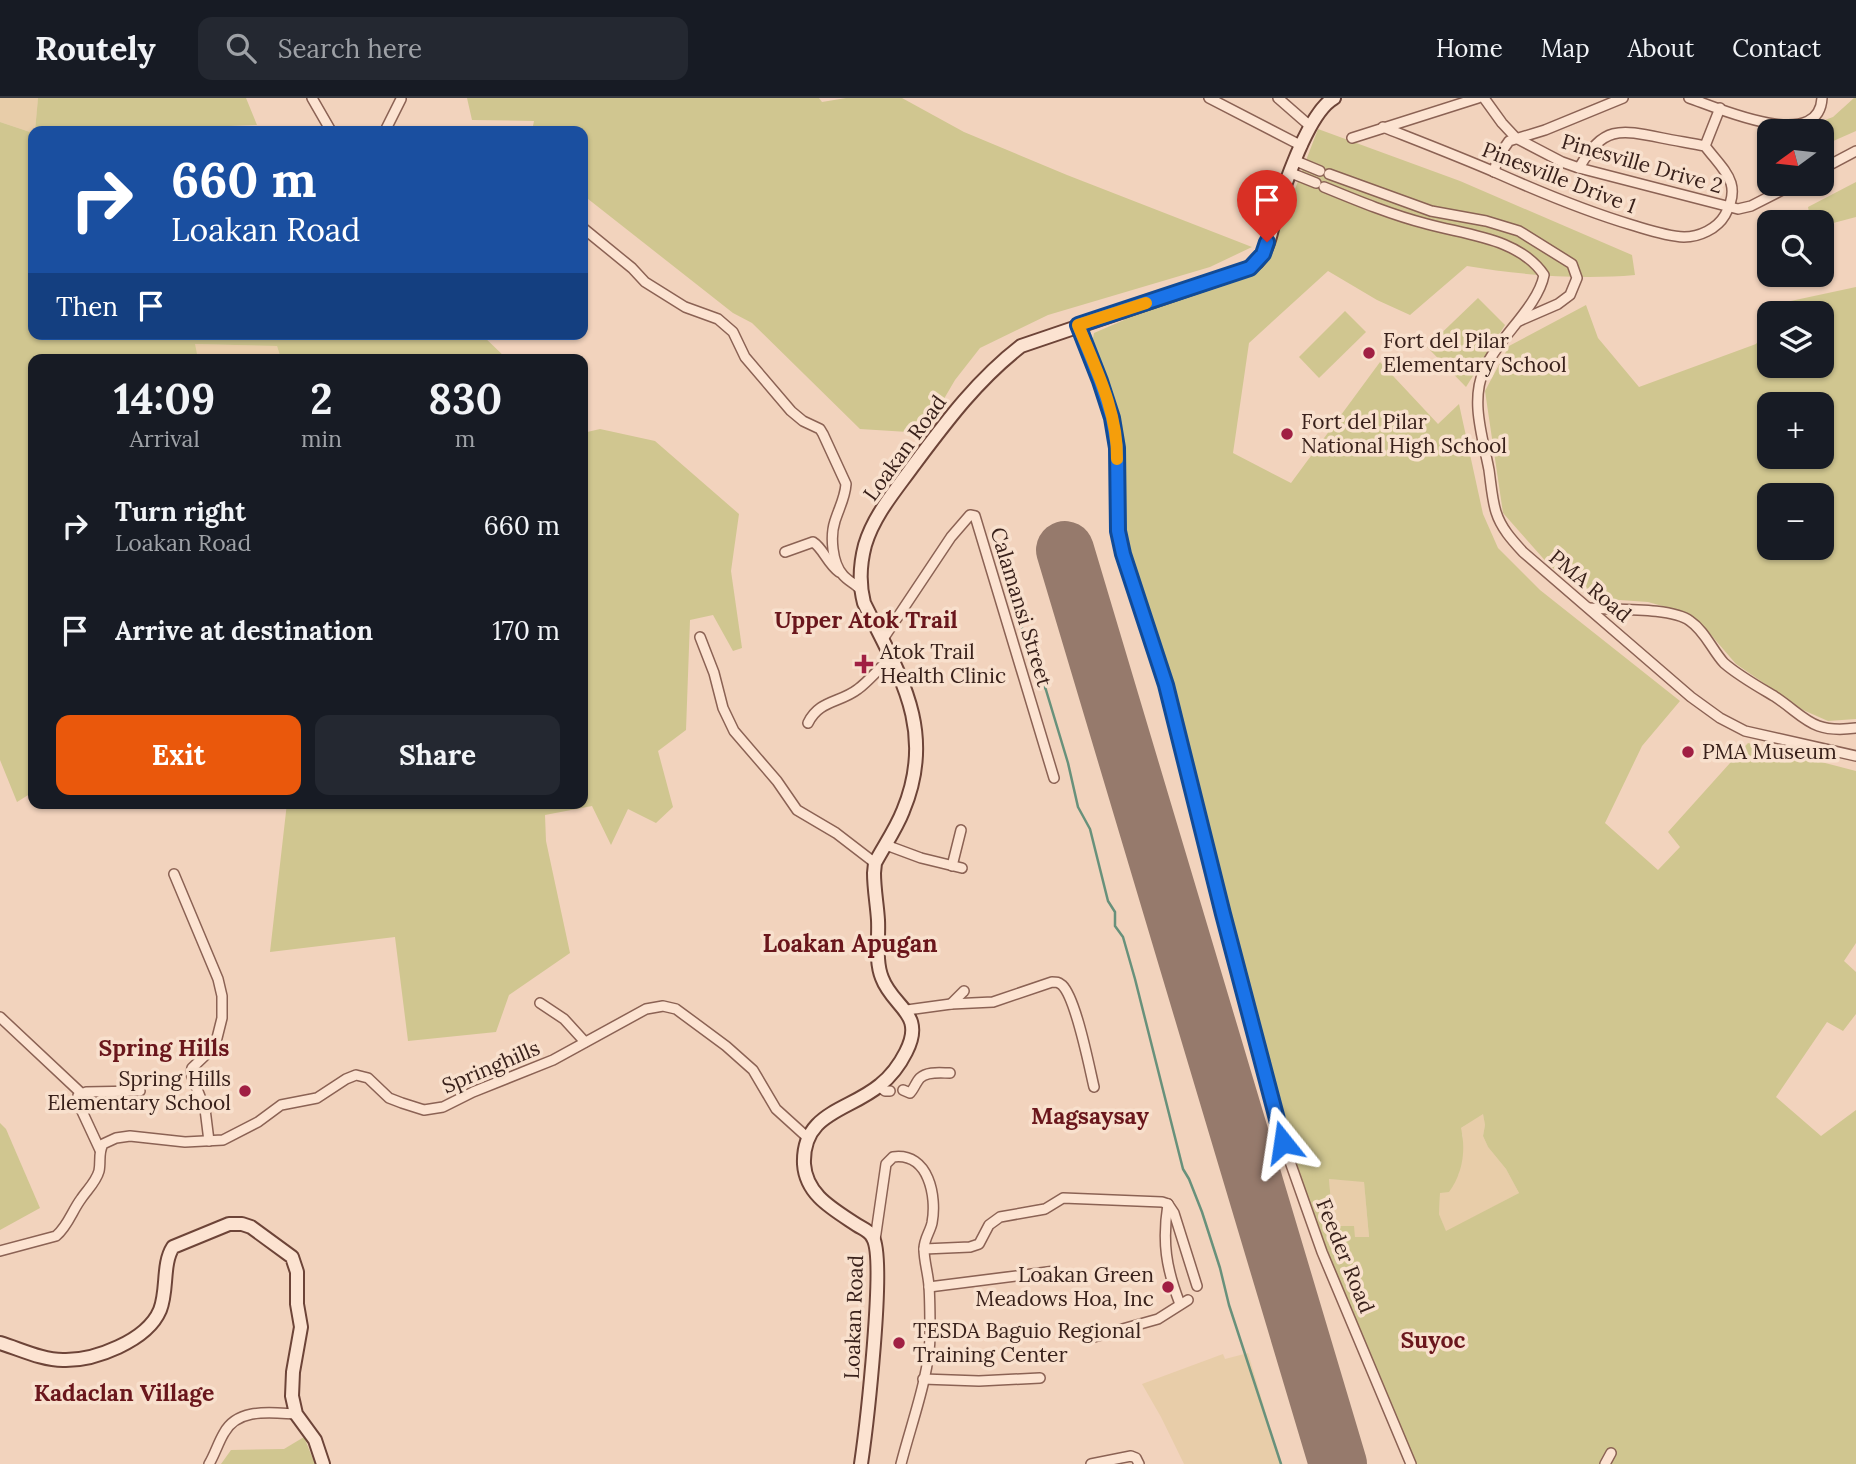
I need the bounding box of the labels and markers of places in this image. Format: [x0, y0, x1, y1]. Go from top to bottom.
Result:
pin [1237, 170, 1297, 242]
place label: Fort del Pilar Elementary School [1383, 327, 1567, 378]
marker: Fort del Pilar Elementary School [1361, 345, 1377, 361]
place label: Fort del Pilar National High School [1301, 408, 1507, 459]
marker: Fort del Pilar National High School [1279, 426, 1295, 442]
place label: Atok Trail Health Clinic [879, 638, 1006, 689]
marker: Atok Trail Health Clinic [854, 654, 874, 674]
place label: PMA Museum [1702, 738, 1837, 765]
marker: PMA Museum [1680, 744, 1696, 760]
place label: Spring Hills Elementary School [47, 1065, 231, 1116]
marker: Spring Hills Elementary School [237, 1083, 253, 1099]
place label: Loakan Green Meadows Hoa, Inc [975, 1261, 1154, 1312]
marker: Loakan Green Meadows Hoa, Inc [1160, 1279, 1176, 1295]
place label: TESDA Baguio Regional Training Center [913, 1317, 1141, 1368]
marker: TESDA Baguio Regional Training Center [891, 1335, 907, 1351]

